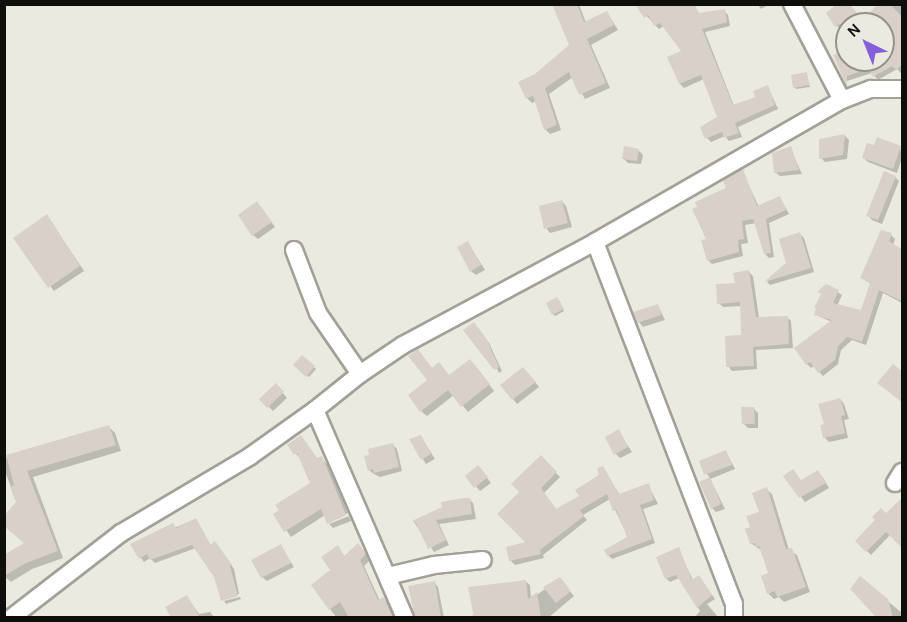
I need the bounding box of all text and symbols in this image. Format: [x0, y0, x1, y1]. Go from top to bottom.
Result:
north arrow [835, 12, 895, 72]
text: N [843, 19, 864, 41]

